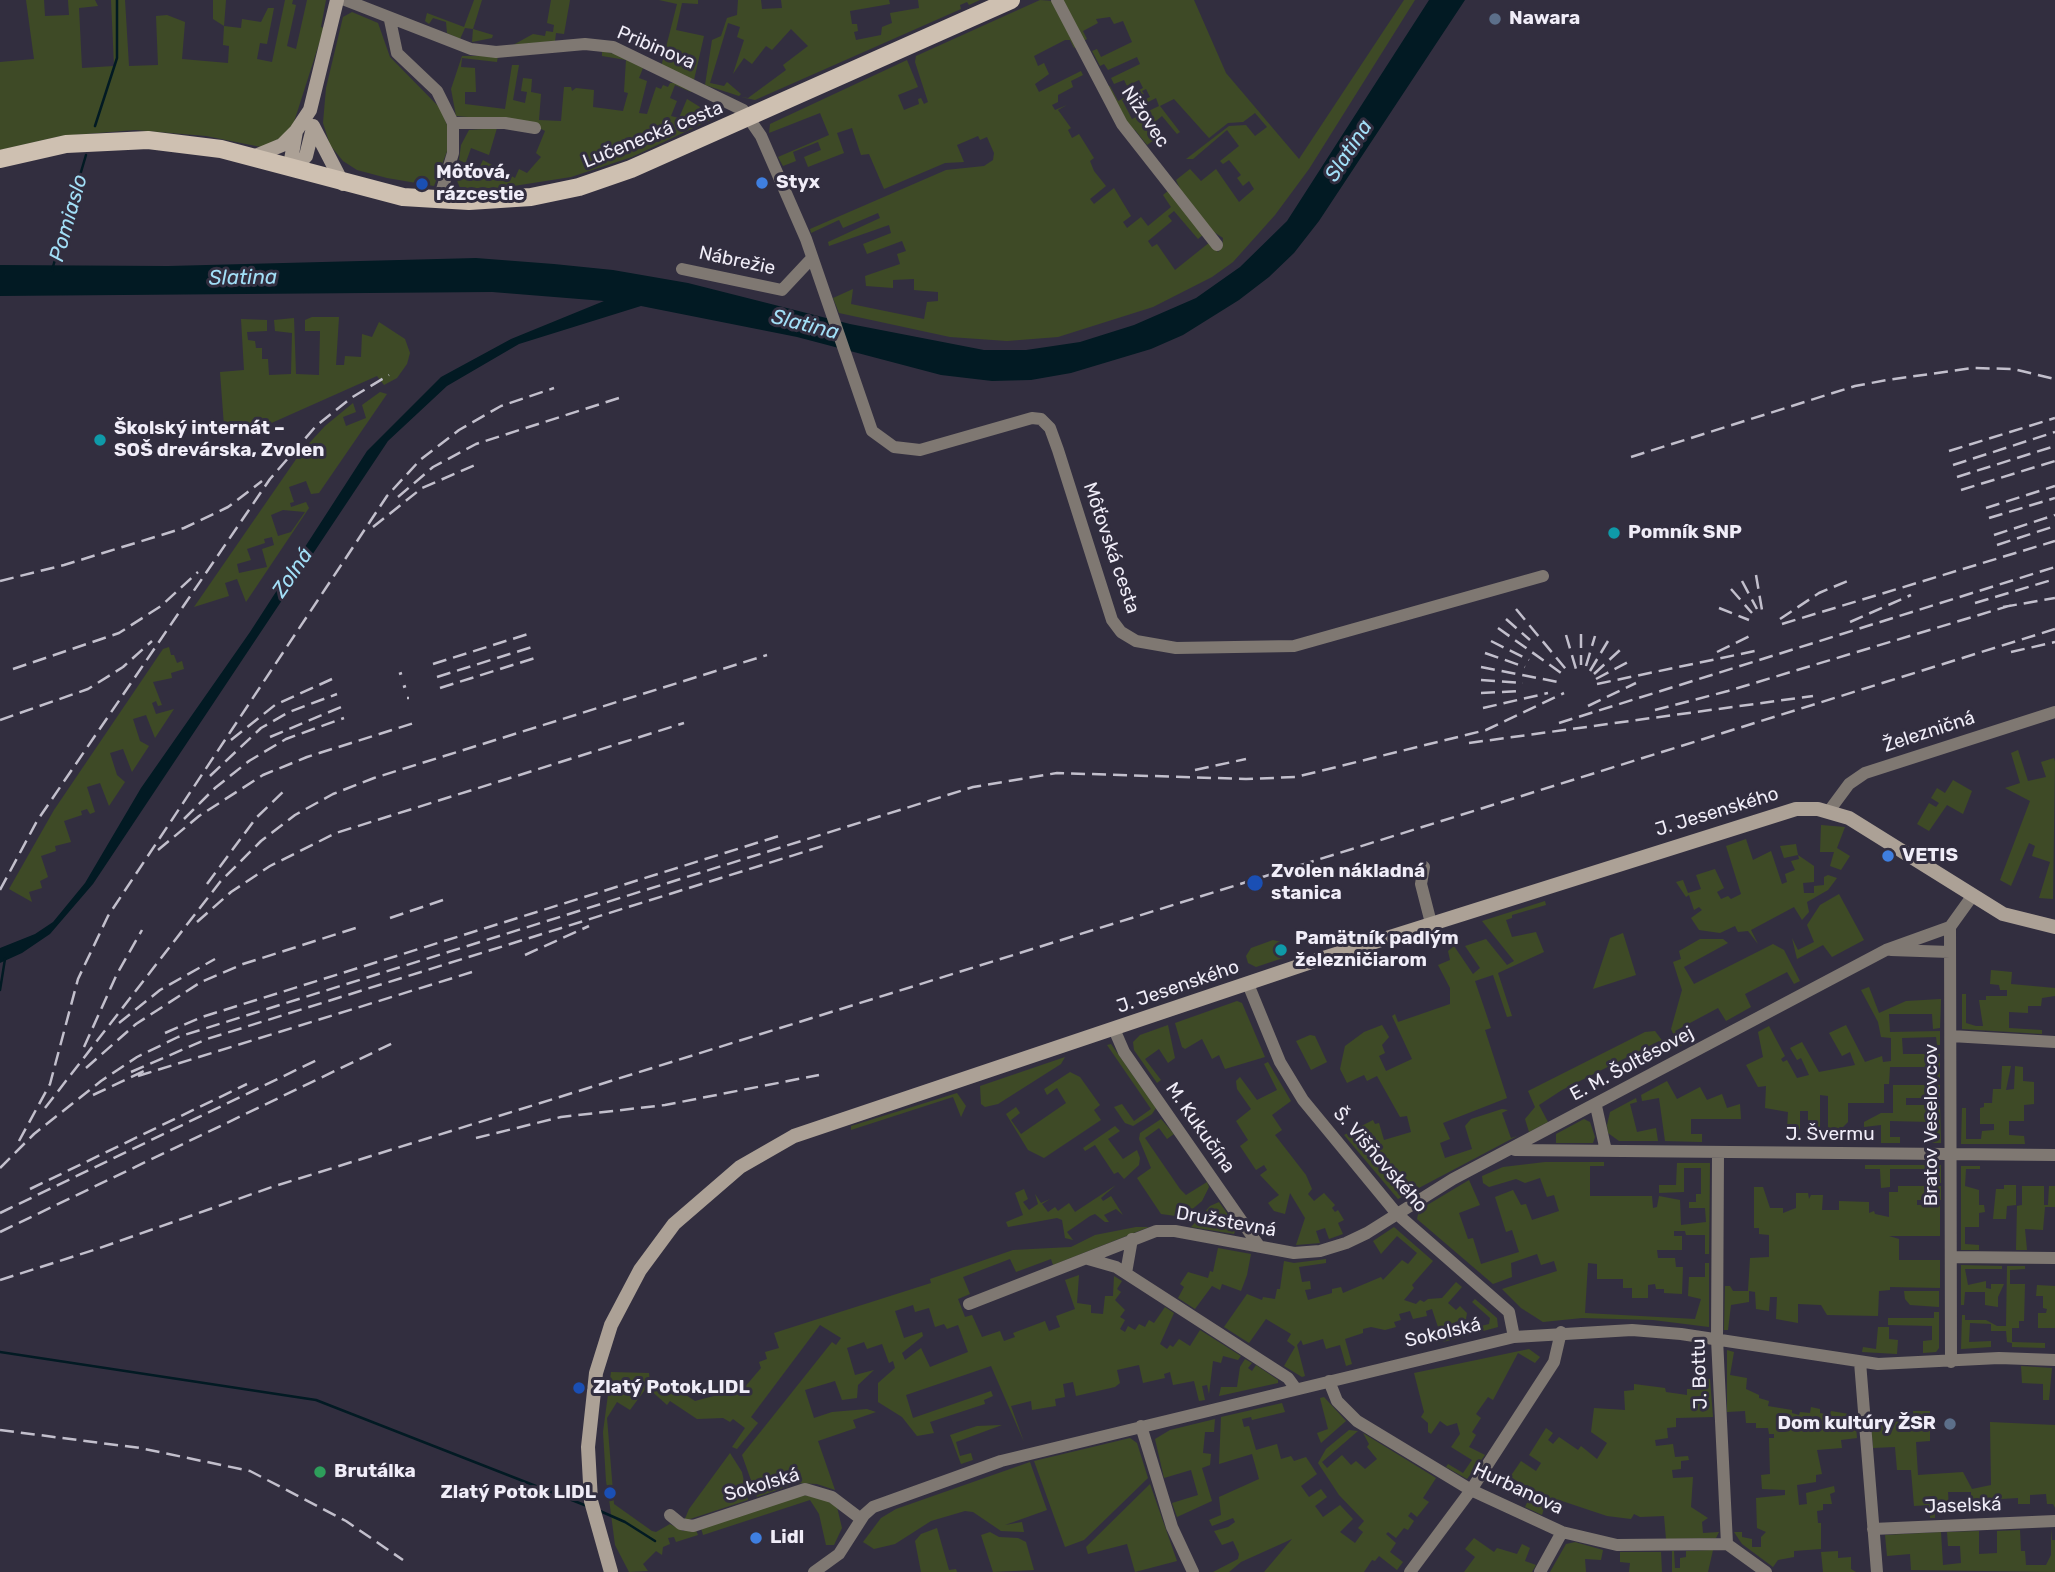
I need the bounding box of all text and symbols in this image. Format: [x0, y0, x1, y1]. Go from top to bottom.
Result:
place label: Nawara [1509, 8, 1580, 30]
marker: Nawara [1487, 11, 1503, 27]
street label: Pribinova [614, 21, 698, 75]
street label: Nižovec [1116, 82, 1174, 152]
street label: Lučenecká cesta [580, 97, 726, 173]
water label: Slatina [1320, 115, 1378, 187]
place label: Môťová, rázcestie [436, 162, 525, 206]
water label: Pomiaslo [45, 172, 93, 264]
place label: Styx [776, 172, 820, 194]
marker: Styx [754, 175, 770, 191]
marker: Môťová, rázcestie [414, 176, 430, 192]
street label: Nábrežie [697, 242, 777, 280]
water label: Slatina [208, 265, 278, 291]
water label: Slatina [769, 304, 841, 346]
place label: Školský internát – SOŠ drevárska, Zvolen [114, 418, 324, 462]
marker: Školský internát – SOŠ drevárska, Zvolen [92, 432, 108, 448]
street label: Môťovská cesta [1078, 479, 1144, 617]
place label: Pomník SNP [1628, 522, 1742, 544]
marker: Pomník SNP [1606, 525, 1622, 541]
water label: Zolná [267, 543, 319, 603]
street label: Železničná [1880, 706, 1978, 758]
street label: J. Jesenského [1653, 782, 1781, 842]
place label: VETIS [1902, 845, 1958, 867]
marker: VETIS [1880, 848, 1896, 864]
place label: Zvolen nákladná stanica [1271, 861, 1425, 905]
marker: Zvolen nákladná stanica [1245, 873, 1265, 893]
place label: Pamätník padlým železničiarom [1295, 928, 1459, 972]
marker: Pamätník padlým železničiarom [1273, 942, 1289, 958]
street label: J. Jesenského [1114, 955, 1242, 1019]
street label: E. M. Šoltésovej [1566, 1022, 1698, 1106]
street label: Bratov Veselovcov [1921, 1044, 1943, 1206]
street label: M. Kukučína [1161, 1078, 1239, 1178]
street label: Š. Višňovského [1328, 1103, 1432, 1217]
street label: J. Švermu [1785, 1124, 1875, 1146]
street label: Družstevná [1174, 1202, 1278, 1242]
street label: Sokolská [1403, 1313, 1483, 1353]
street label: J. Bottu [1687, 1338, 1713, 1410]
place label: Zlatý Potok,LIDL [593, 1377, 750, 1399]
marker: Zlatý Potok,LIDL [571, 1380, 587, 1396]
place label: Dom kultúry ŽSR [1778, 1413, 1936, 1435]
marker: Dom kultúry ŽSR [1942, 1416, 1958, 1432]
street label: Hurbanova [1469, 1458, 1567, 1520]
place label: Brutálka [334, 1461, 416, 1483]
street label: Sokolská [722, 1463, 802, 1507]
marker: Brutálka [312, 1464, 328, 1480]
place label: Zlatý Potok LIDL [440, 1482, 596, 1504]
marker: Zlatý Potok LIDL [602, 1485, 618, 1501]
street label: Jaselská [1924, 1493, 2002, 1519]
place label: Lidl [770, 1527, 804, 1549]
marker: Lidl [748, 1530, 764, 1546]

